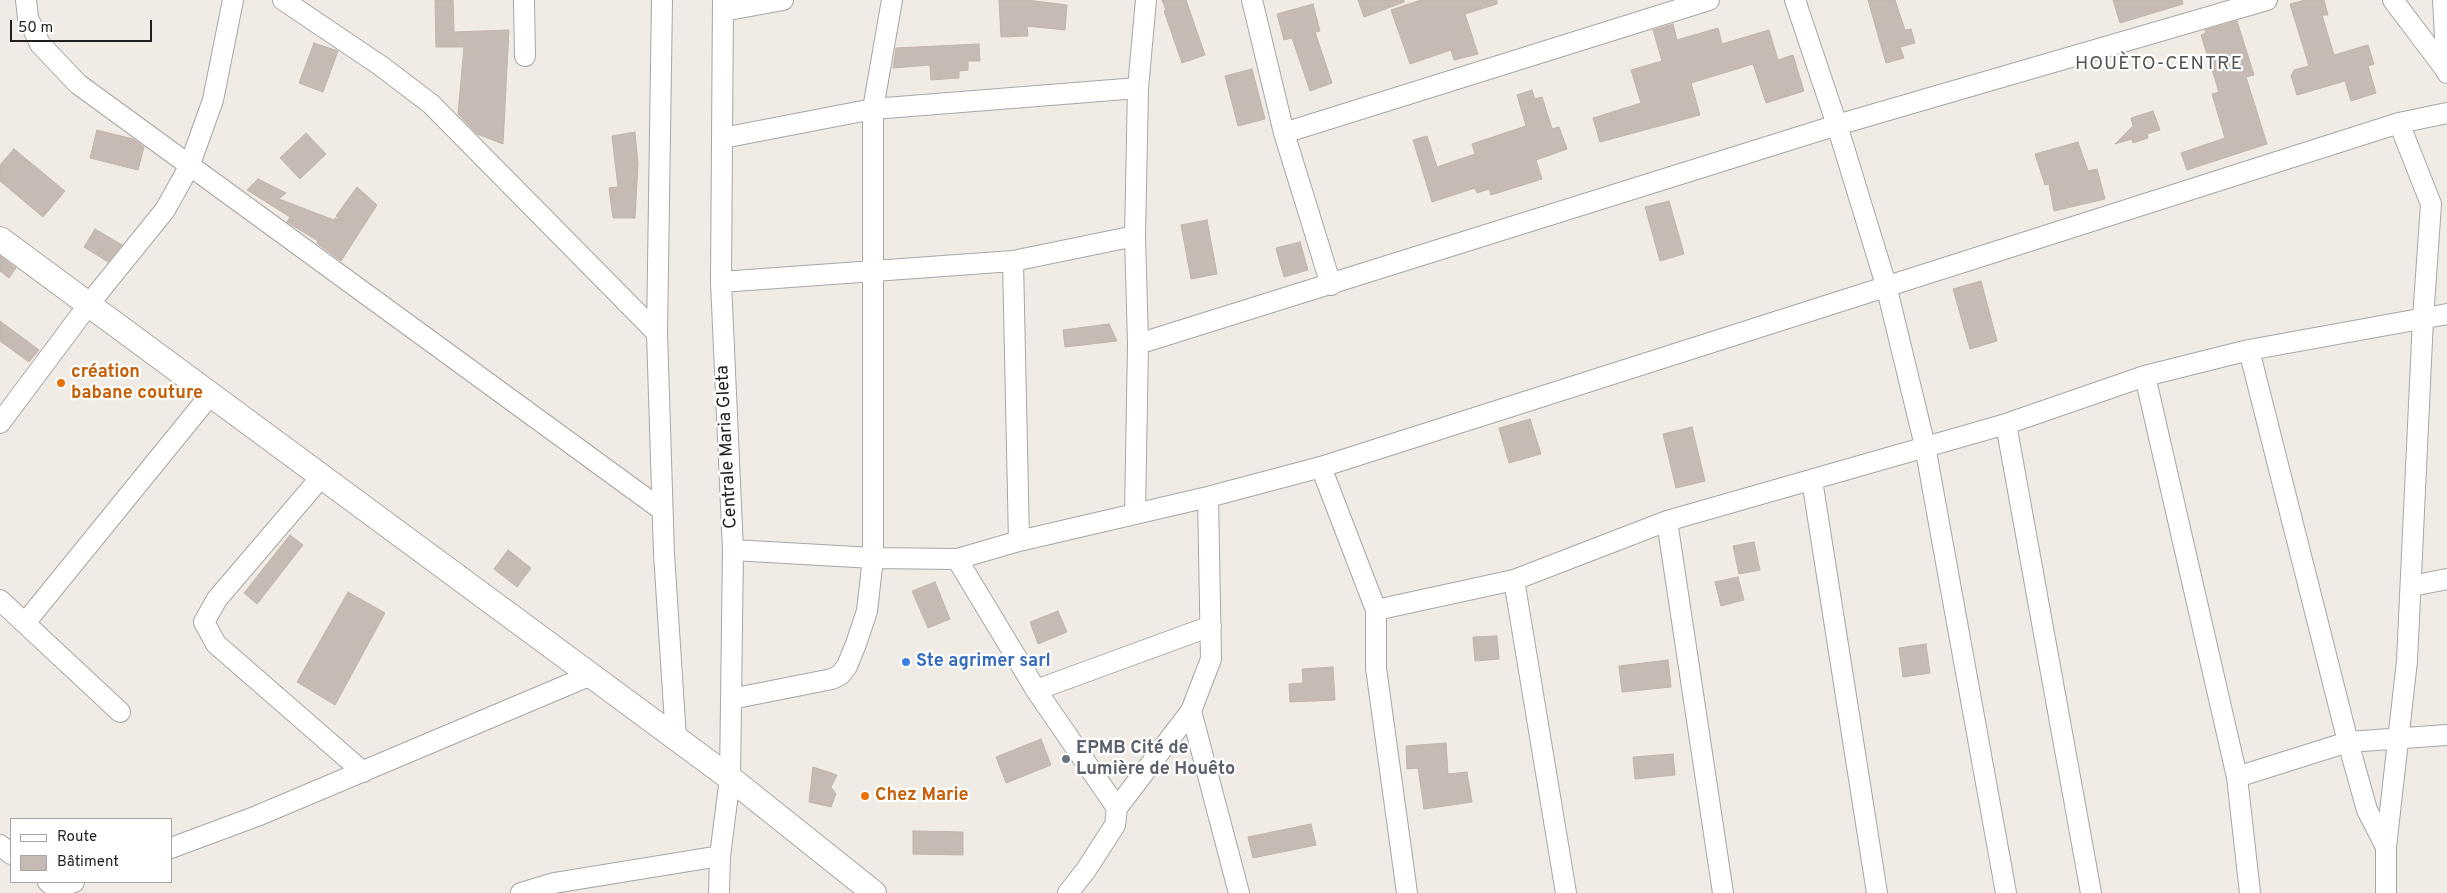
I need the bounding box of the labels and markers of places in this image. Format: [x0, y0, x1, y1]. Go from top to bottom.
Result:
place label: création babane couture [71, 362, 203, 404]
marker: création babane couture [55, 377, 67, 389]
place label: Ste agrimer sarl [916, 651, 1051, 673]
marker: Ste agrimer sarl [900, 656, 912, 668]
place label: EPMB Cité de Lumière de Houêto [1076, 738, 1235, 781]
marker: EPMB Cité de Lumière de Houêto [1060, 753, 1072, 765]
place label: Chez Marie [875, 785, 969, 807]
marker: Chez Marie [859, 790, 871, 802]

